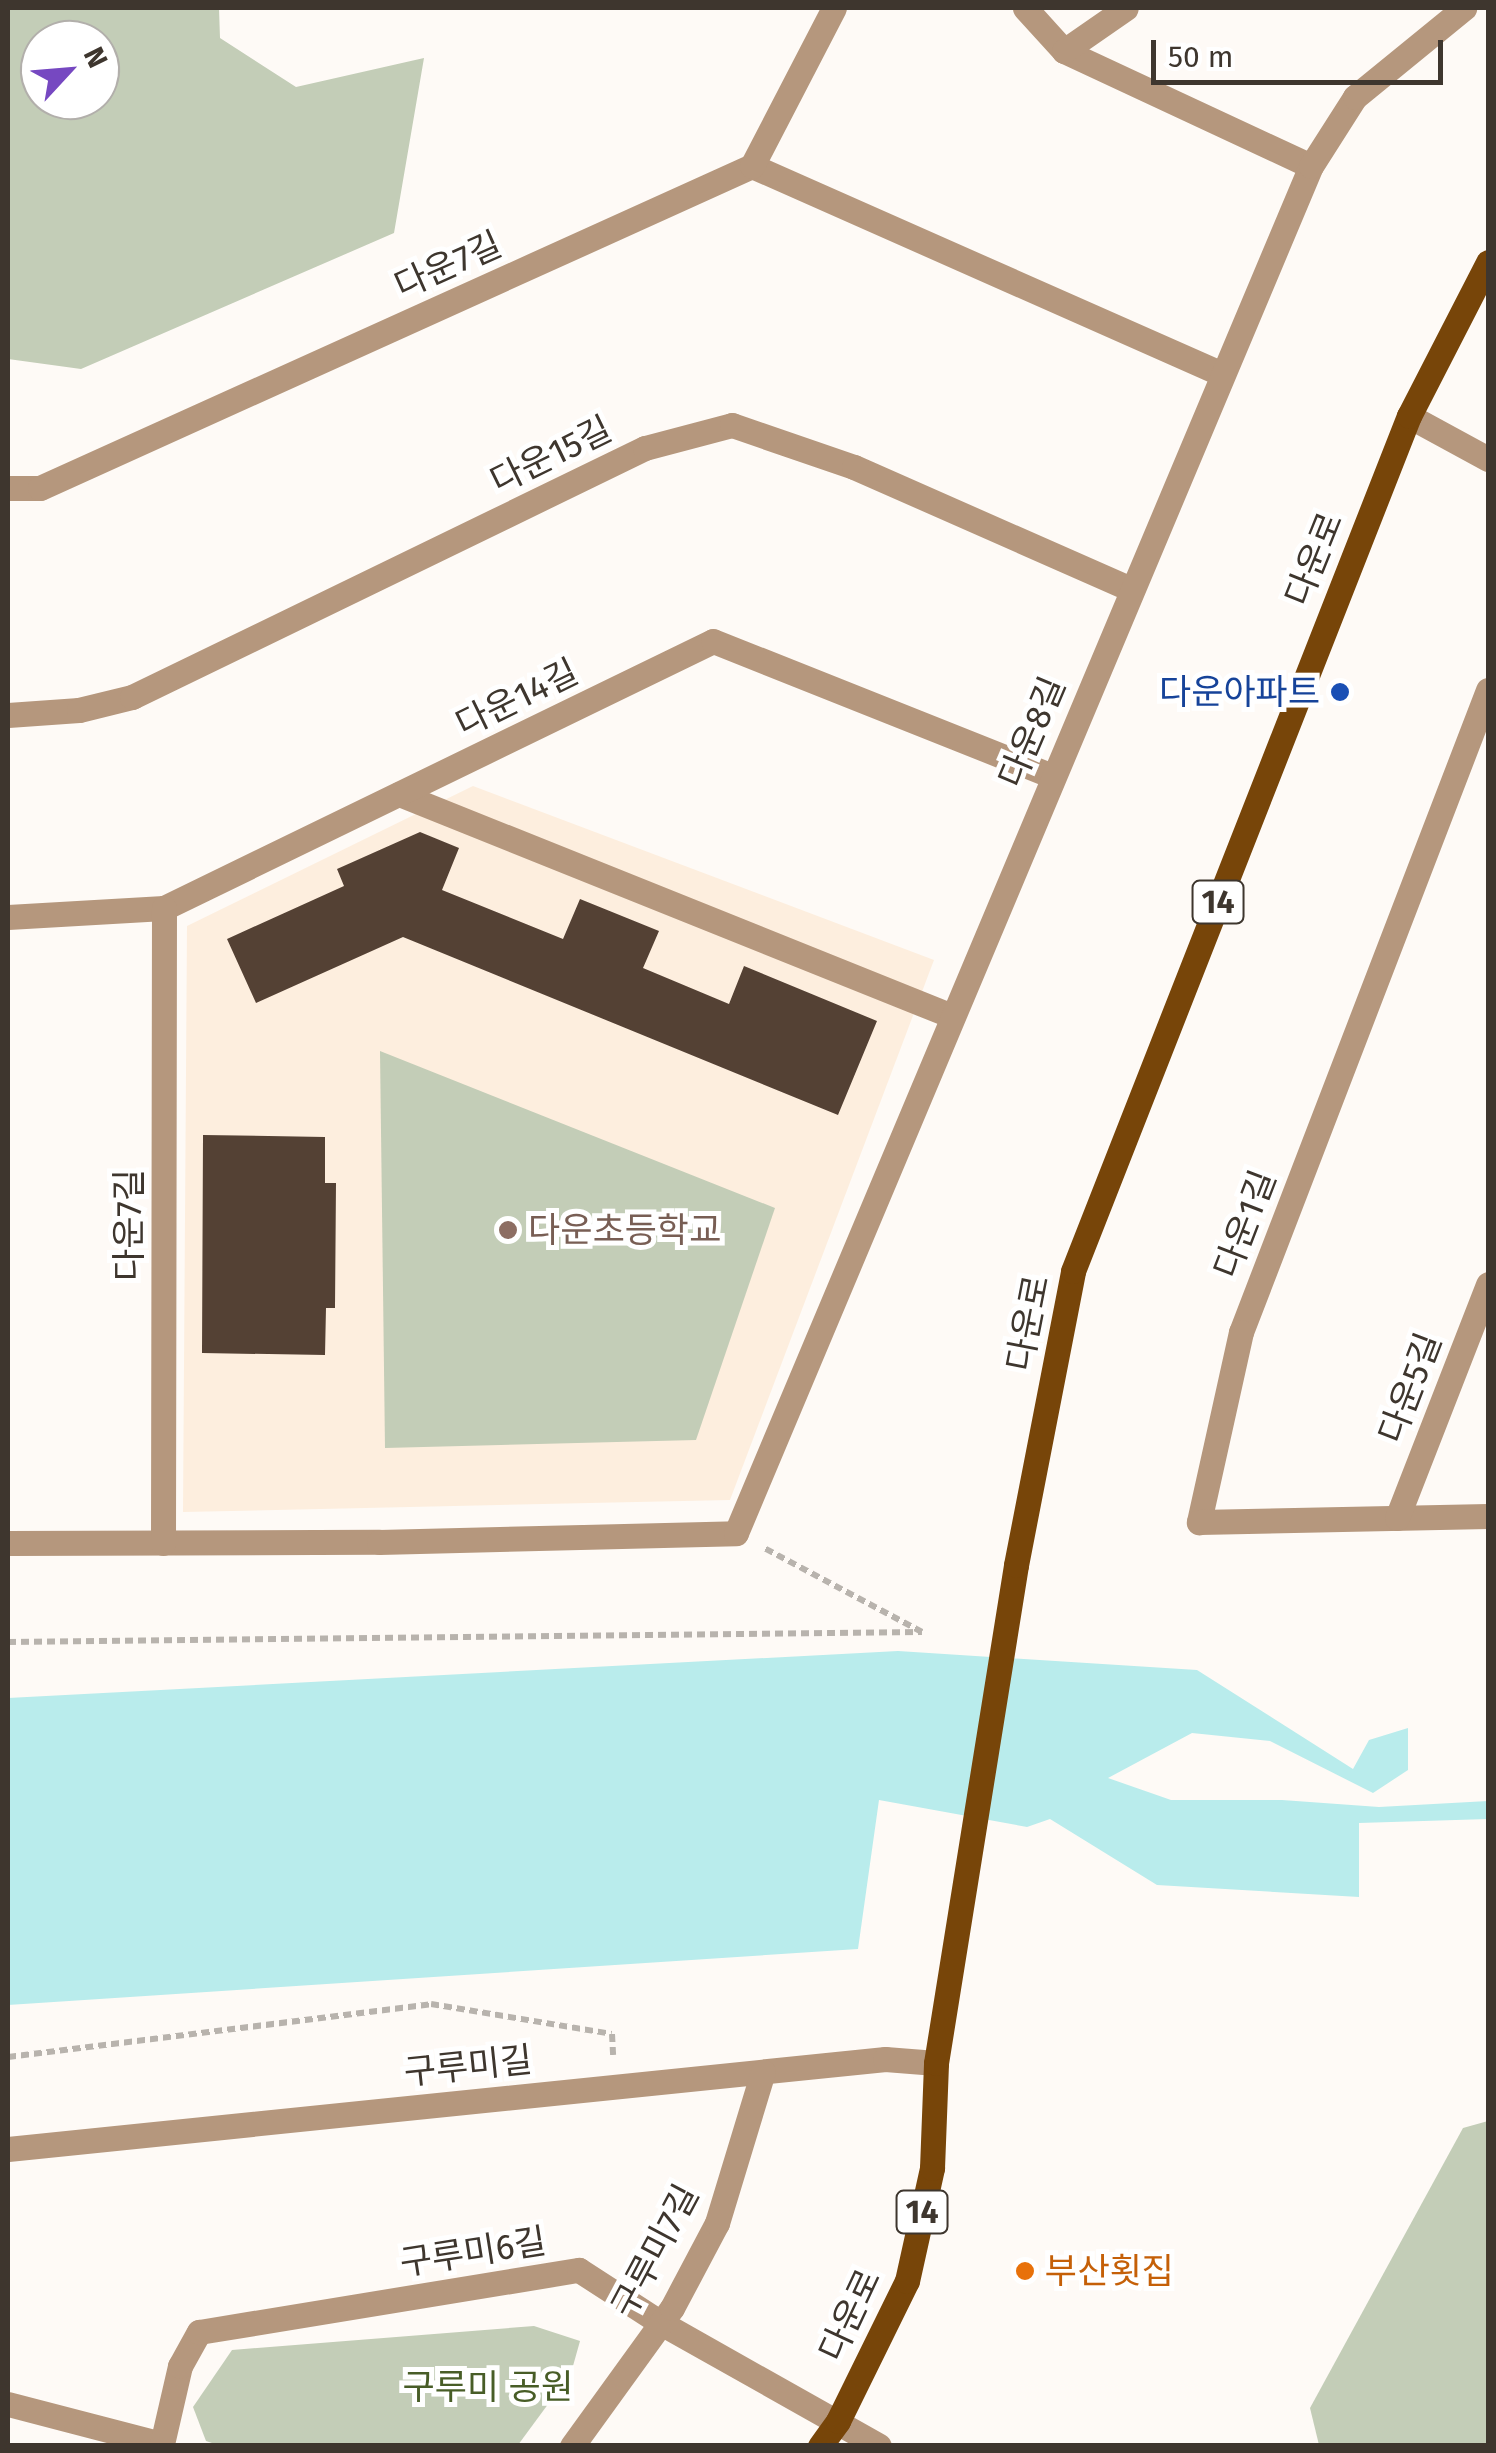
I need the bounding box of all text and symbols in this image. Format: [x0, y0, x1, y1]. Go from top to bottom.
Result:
north arrow [20, 20, 120, 120]
scale bar [1156, 20, 1448, 82]
text: 50 m [1168, 39, 1233, 75]
text: N [77, 42, 115, 73]
street label: 다운7길 [388, 223, 508, 307]
street label: 다운15길 [484, 408, 618, 502]
street label: 다운로 [1276, 506, 1352, 612]
street label: 다운14길 [449, 651, 585, 745]
street label: 다운8길 [990, 670, 1074, 794]
place label: 다운아파트 [1159, 671, 1320, 713]
marker: 다운아파트 [1329, 681, 1351, 703]
road number: 14 [1190, 875, 1246, 929]
street label: 다운1길 [1205, 1164, 1285, 1284]
street label: 다운7길 [108, 1169, 150, 1281]
place label: 다운초등학교 [528, 1209, 721, 1251]
marker: 다운초등학교 [497, 1219, 519, 1241]
street label: 다운로 [998, 1272, 1058, 1374]
street label: 다운5길 [1370, 1327, 1450, 1449]
street label: 구루미길 [402, 2038, 534, 2094]
street label: 구루미7길 [603, 2177, 707, 2325]
road number: 14 [894, 2185, 950, 2239]
street label: 구루미6길 [397, 2220, 549, 2284]
place label: 부산횟집 [1045, 2250, 1174, 2292]
marker: 부산횟집 [1014, 2260, 1036, 2282]
street label: 다운로 [811, 2262, 889, 2368]
park label: 구루미 공원 [403, 2366, 573, 2408]

